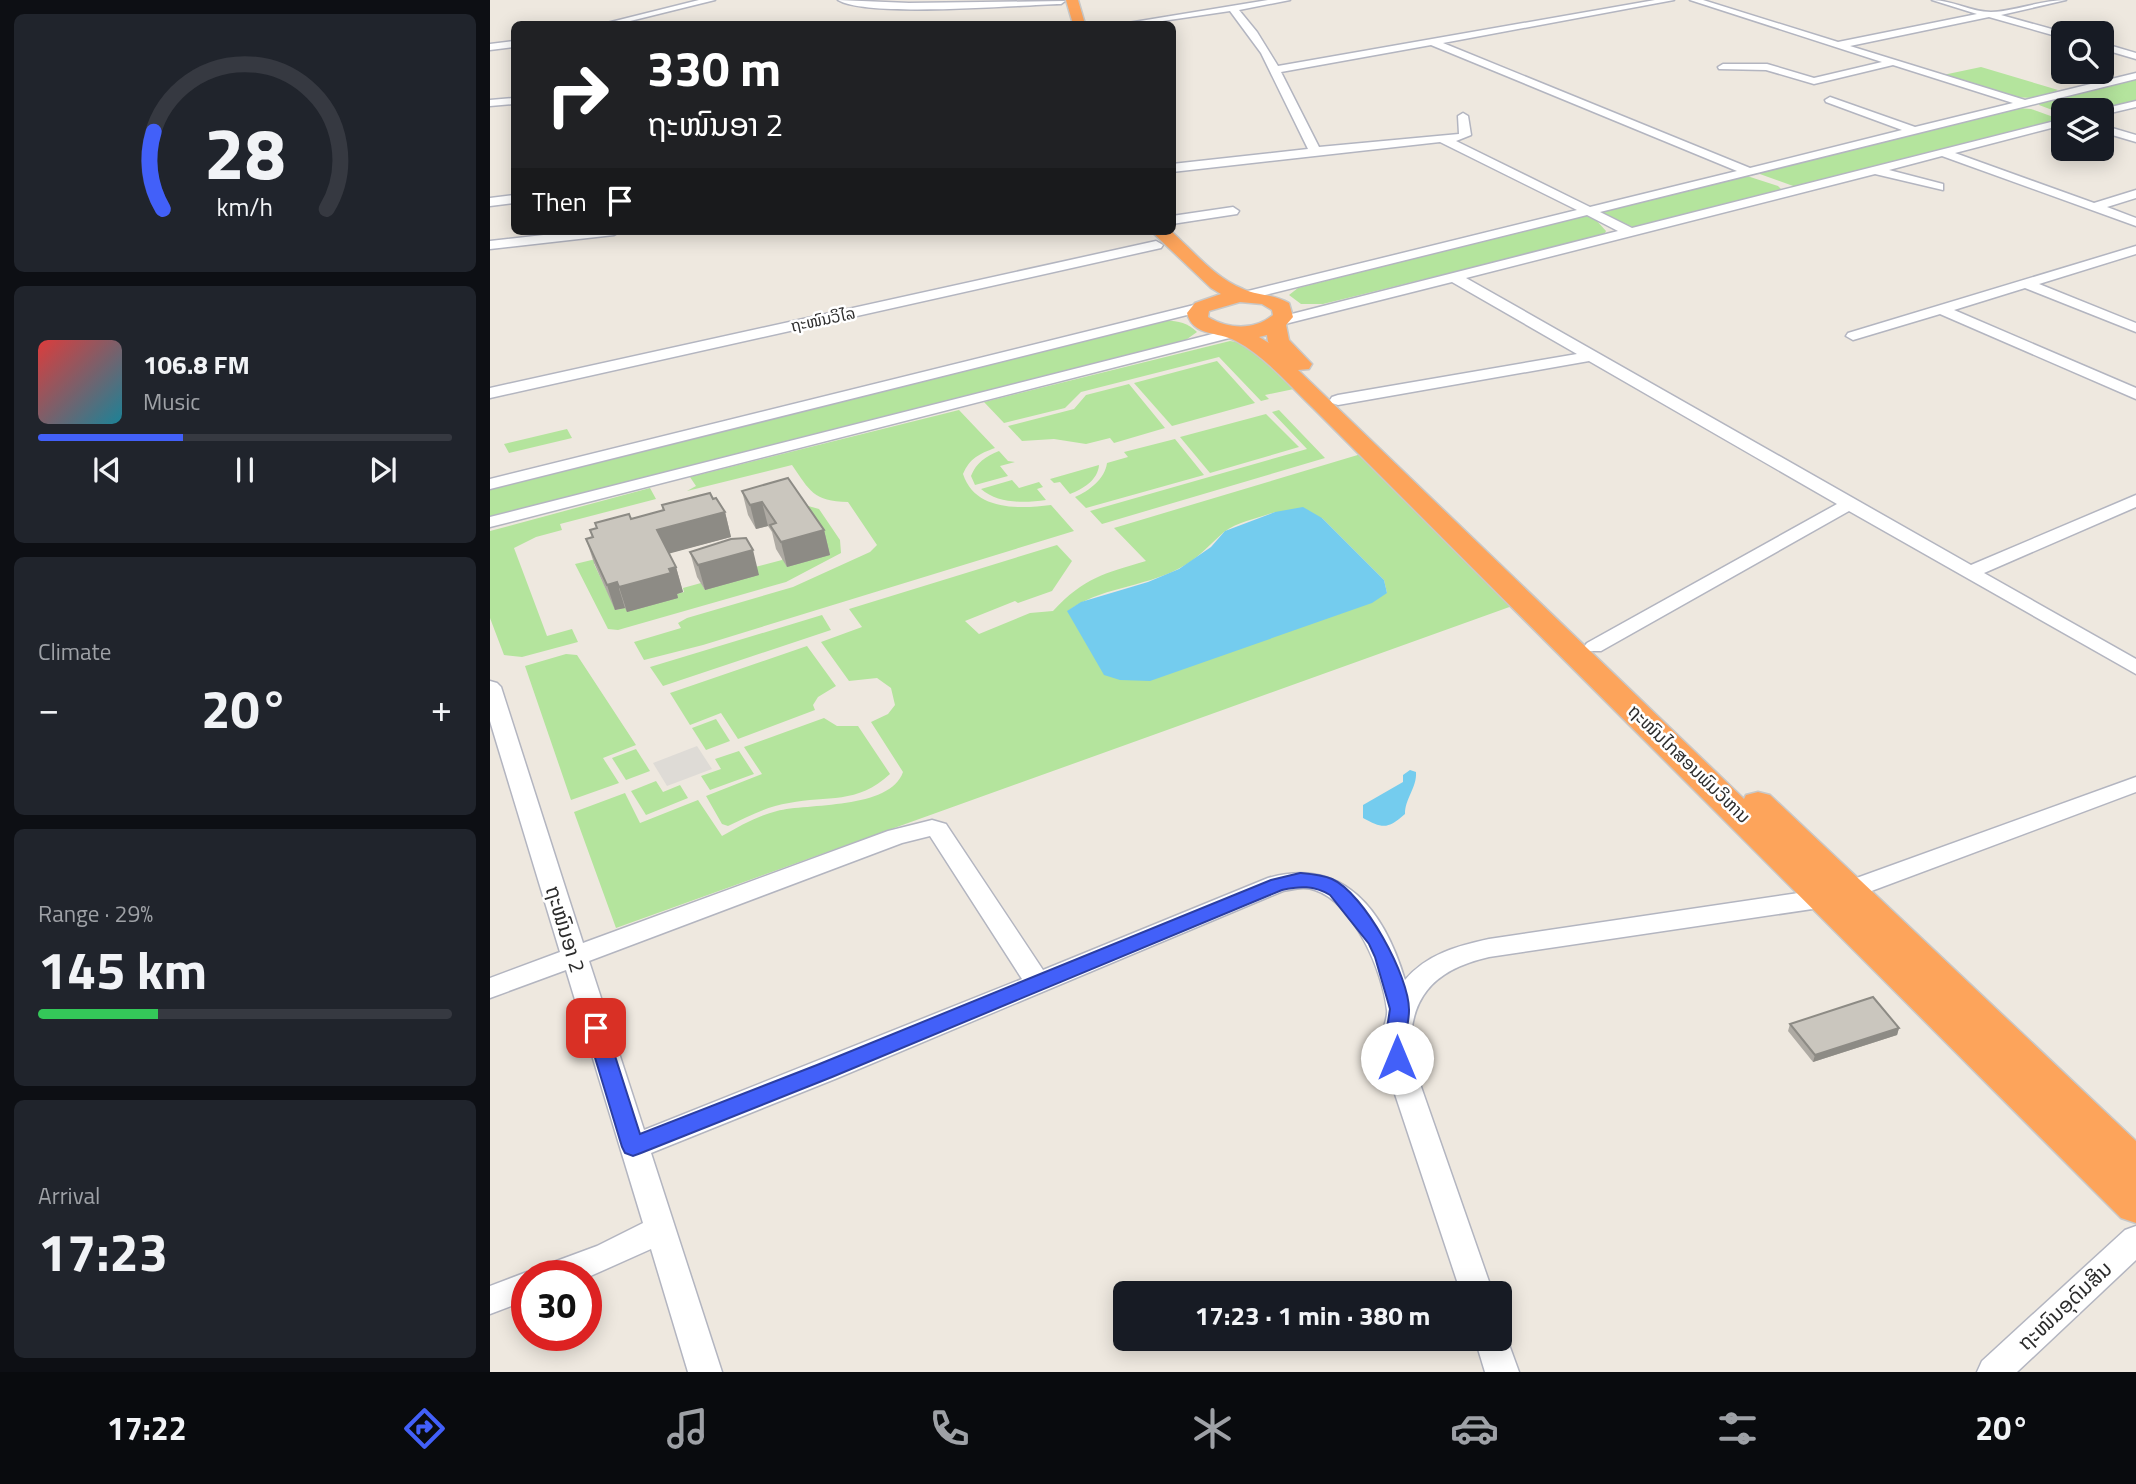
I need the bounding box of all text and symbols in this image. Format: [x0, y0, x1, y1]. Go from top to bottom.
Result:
map controls [2051, 21, 2114, 161]
button: search [2051, 21, 2114, 84]
text: 330 m [647, 30, 781, 105]
icon: right [532, 49, 623, 140]
text: 28 [204, 97, 286, 207]
button: layers [2051, 98, 2114, 161]
text: ຖະໜົນອາ 2 [647, 100, 784, 148]
text: Then [532, 182, 587, 221]
icon: arrive [601, 182, 639, 220]
text: km/h [217, 188, 273, 226]
street label: ຖະໜົນວິໄລ [788, 300, 858, 338]
text: 106.8 FM [143, 345, 250, 384]
text: Music [143, 384, 200, 419]
icon: previous [88, 451, 126, 489]
icon: pause [226, 451, 264, 489]
icon: next [364, 451, 402, 489]
text: Climate [38, 634, 111, 669]
text: 20° [201, 669, 289, 748]
text: − [38, 679, 59, 737]
text: + [431, 679, 452, 737]
street label: ຖະໜົນໄກສອນພົມວິຫານ [1622, 698, 1757, 829]
street label: ຖະໜົນອາ 2 [538, 881, 594, 976]
text: Range · 29% [38, 896, 153, 931]
text: 145 km [38, 930, 207, 1009]
pin [566, 998, 626, 1058]
icon: arrive [577, 1009, 615, 1047]
position arrow [1360, 1021, 1434, 1095]
text: Arrival [38, 1178, 100, 1213]
text: 17:23 [38, 1212, 168, 1291]
street label: ຖະໜົນອຸດົມສິນ [2010, 1253, 2119, 1358]
speed limit sign: 30 [511, 1260, 602, 1351]
text: 17:23 · 1 min · 380 m [1195, 1296, 1430, 1335]
text: 17:22 [107, 1404, 187, 1452]
icon: directions [400, 1404, 449, 1453]
icon: music [663, 1404, 712, 1453]
icon: phone [925, 1404, 974, 1453]
icon: climate [1188, 1404, 1237, 1453]
icon: car [1450, 1404, 1499, 1453]
icon: filters [1713, 1404, 1762, 1453]
text: 20° [1975, 1404, 2029, 1452]

